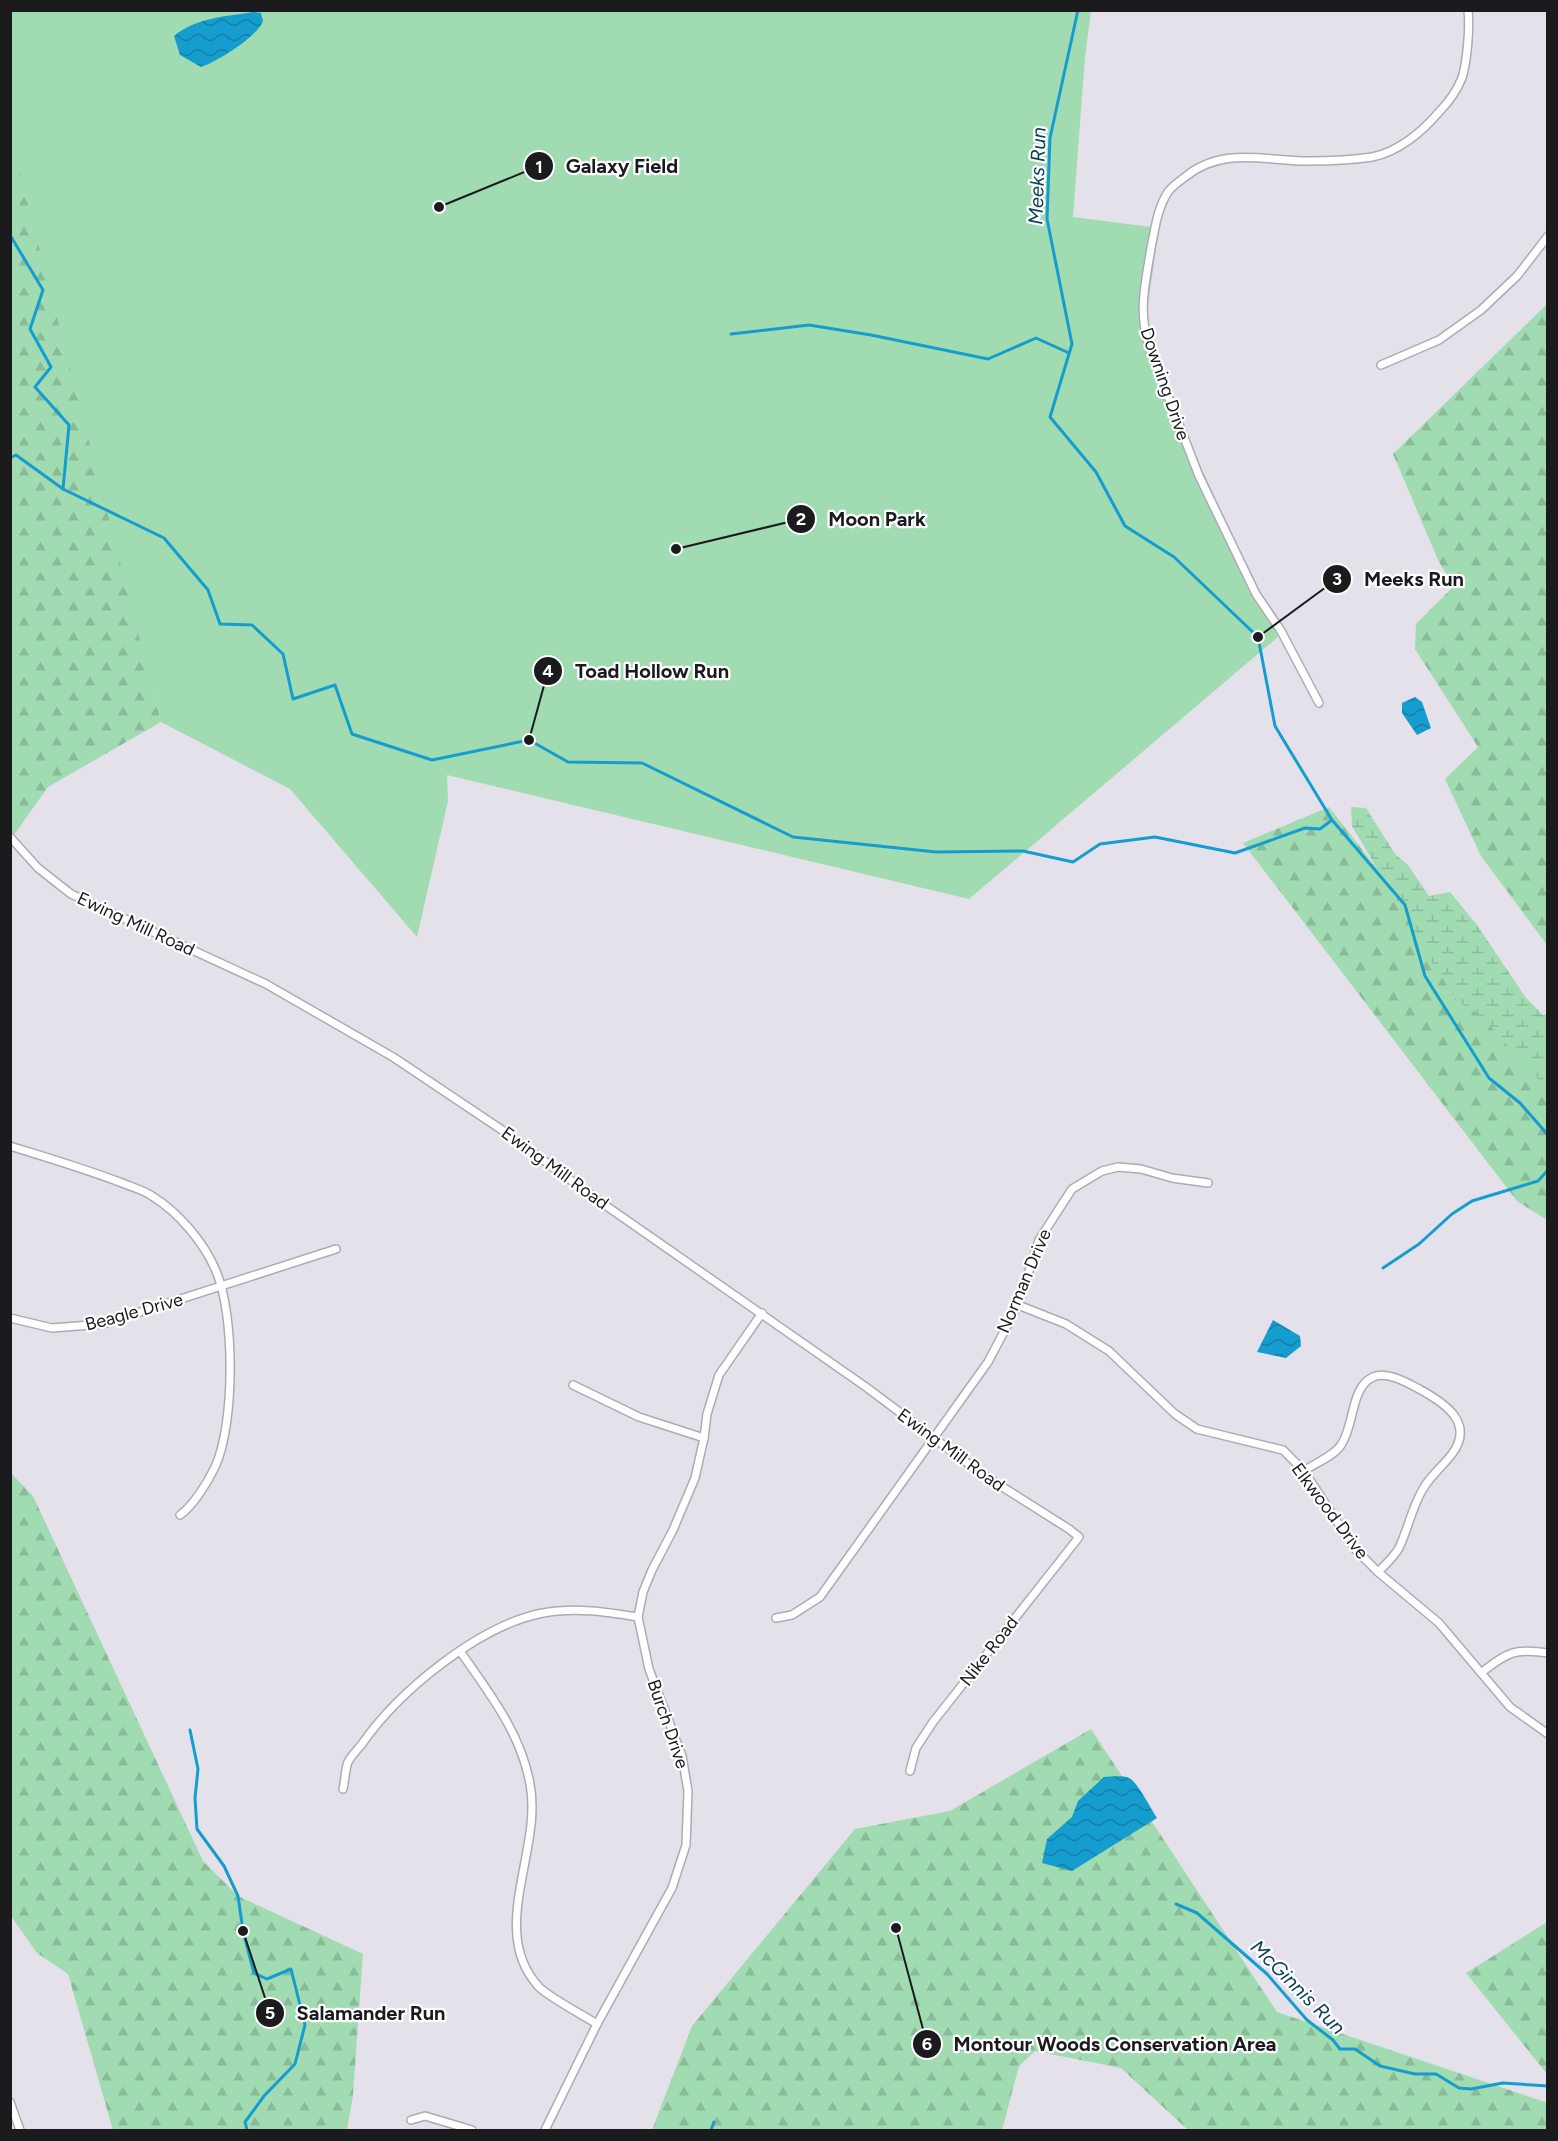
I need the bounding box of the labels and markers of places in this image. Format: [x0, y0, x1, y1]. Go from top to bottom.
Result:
callout: Galaxy Field [524, 147, 690, 185]
callout: Moon Park [786, 500, 938, 538]
callout: Meeks Run [1322, 560, 1476, 598]
callout: Toad Hollow Run [533, 652, 741, 690]
callout: Salamander Run [255, 1994, 458, 2032]
callout: Montour Woods Conservation Area [912, 2025, 1289, 2063]

